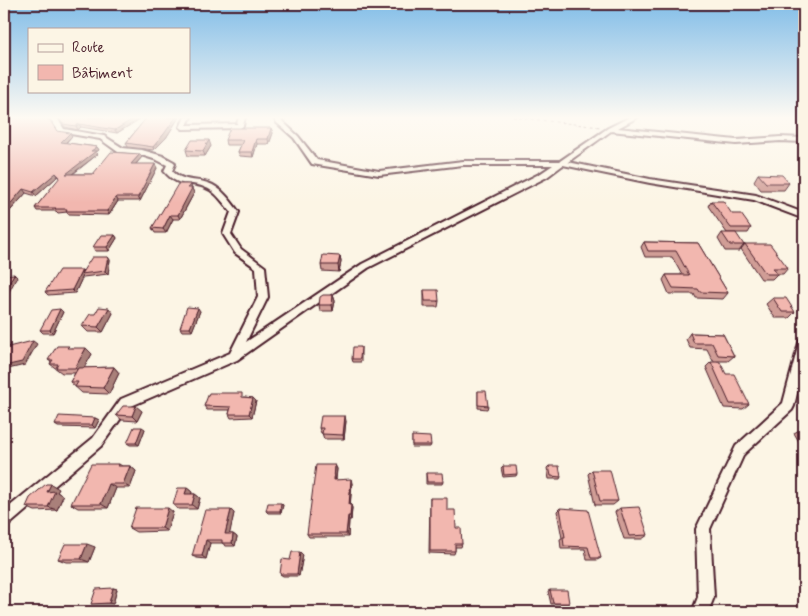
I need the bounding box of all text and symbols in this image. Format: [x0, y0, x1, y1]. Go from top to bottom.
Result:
legend [28, 28, 190, 92]
text: Route [72, 38, 105, 58]
text: Bâtiment [72, 64, 133, 84]

